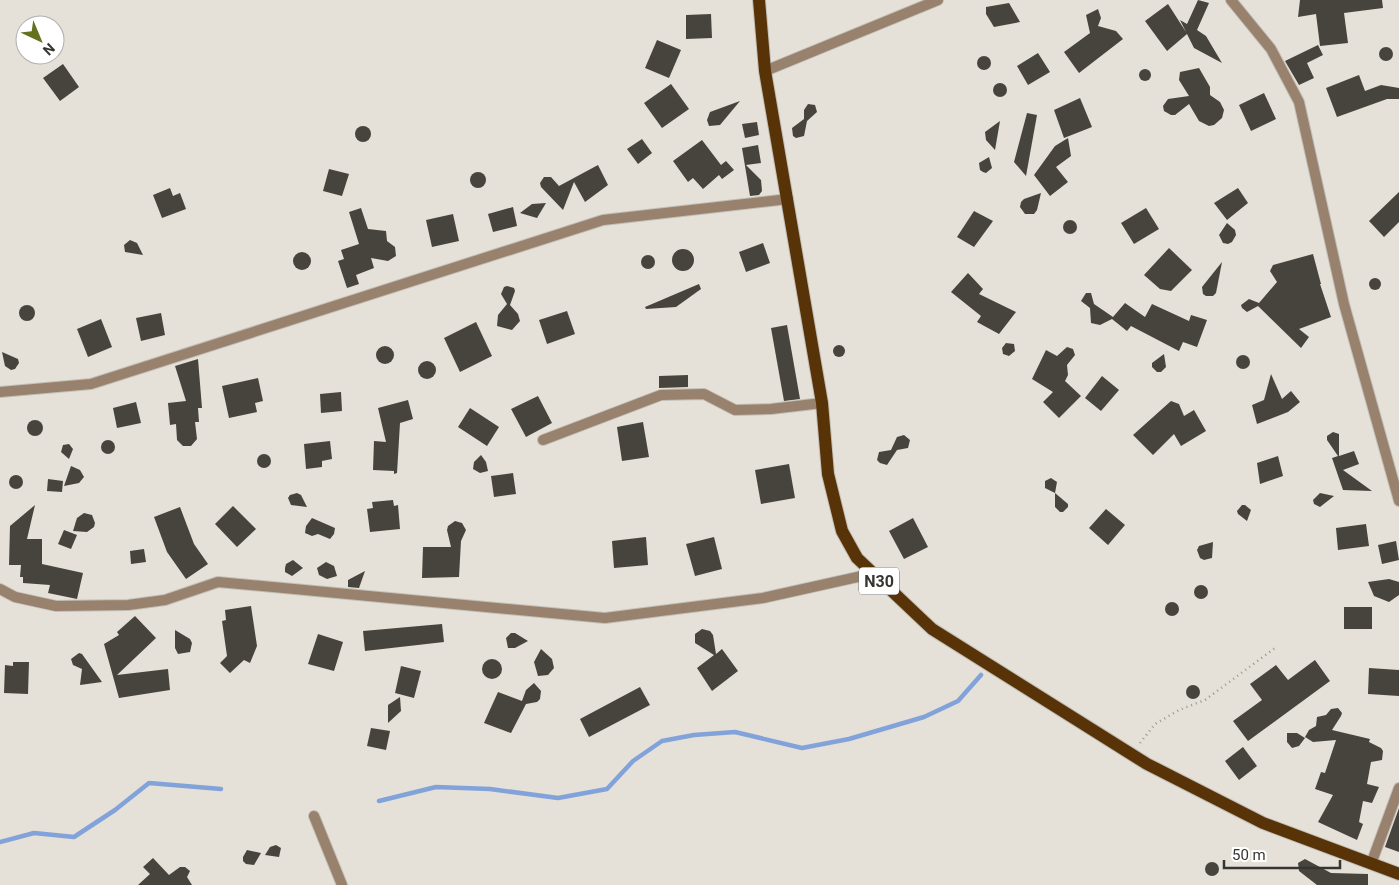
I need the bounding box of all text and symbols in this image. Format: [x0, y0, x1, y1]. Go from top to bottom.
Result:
north arrow [15, 15, 65, 65]
text: N [40, 40, 58, 59]
road number: N30 [859, 568, 899, 594]
scale bar [1224, 838, 1340, 870]
text: 50 m [1232, 846, 1266, 864]

